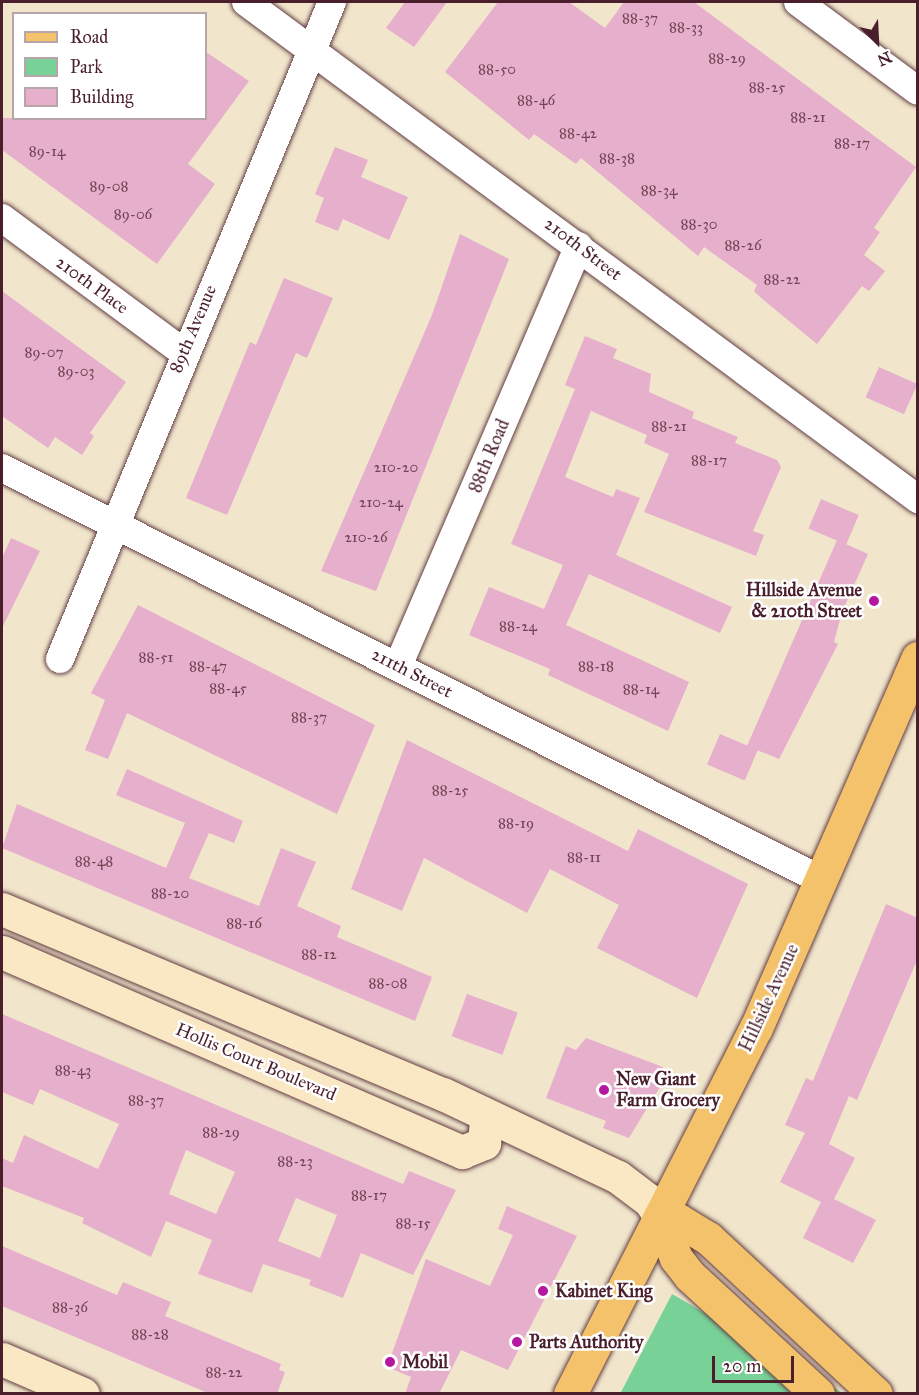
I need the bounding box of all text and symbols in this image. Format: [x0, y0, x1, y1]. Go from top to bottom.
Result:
house number: 88-37 [622, 10, 658, 28]
legend [12, 12, 207, 120]
north arrow [847, 12, 907, 72]
house number: 88-33 [669, 19, 703, 37]
text: Road [70, 26, 108, 48]
text: N [874, 47, 895, 70]
house number: 88-29 [708, 50, 746, 68]
text: Park [70, 56, 103, 78]
house number: 88-50 [478, 61, 516, 79]
house number: 88-25 [749, 79, 785, 97]
text: Building [70, 86, 133, 108]
house number: 88-46 [517, 92, 555, 110]
house number: 88-21 [790, 109, 826, 127]
house number: 88-42 [559, 125, 597, 143]
house number: 88-17 [834, 135, 870, 153]
house number: 89-14 [29, 143, 65, 161]
house number: 88-38 [599, 150, 635, 168]
house number: 89-08 [90, 178, 128, 196]
house number: 88-34 [641, 182, 677, 200]
house number: 89-06 [114, 206, 152, 224]
street label: 210th Street [540, 213, 626, 285]
house number: 88-30 [681, 216, 717, 234]
house number: 88-26 [724, 237, 762, 255]
street label: 210th Place [51, 251, 133, 319]
house number: 88-22 [764, 271, 800, 289]
street label: 89th Avenue [165, 282, 221, 376]
house number: 89-07 [25, 344, 63, 362]
house number: 89-03 [58, 363, 94, 381]
street label: 88th Road [464, 416, 514, 496]
house number: 88-21 [651, 418, 687, 436]
house number: 88-17 [691, 452, 727, 470]
house number: 210-20 [374, 459, 418, 477]
house number: 210-24 [359, 494, 403, 512]
house number: 210-26 [344, 529, 388, 547]
place label: Hillside Avenue & 210th Street [746, 580, 862, 622]
marker: Hillside Avenue & 210th Street [867, 594, 881, 608]
house number: 88-24 [499, 618, 537, 636]
street label: 211th Street [368, 643, 456, 703]
house number: 88-51 [138, 649, 174, 667]
house number: 88-47 [189, 658, 227, 676]
house number: 88-18 [578, 658, 614, 676]
house number: 88-45 [209, 680, 247, 698]
house number: 88-14 [623, 681, 659, 699]
house number: 88-37 [291, 709, 327, 727]
house number: 88-25 [432, 782, 468, 800]
house number: 88-19 [498, 815, 534, 833]
house number: 88-11 [567, 849, 601, 867]
house number: 88-48 [75, 853, 113, 871]
house number: 88-20 [151, 885, 189, 903]
house number: 88-16 [226, 915, 262, 933]
street label: Hillside Avenue [735, 941, 803, 1055]
house number: 88-12 [301, 946, 337, 964]
house number: 88-08 [369, 975, 407, 993]
street label: Hollis Court Boulevard [172, 1018, 340, 1106]
house number: 88-43 [55, 1062, 91, 1080]
place label: New Giant Farm Grocery [616, 1069, 720, 1112]
marker: New Giant Farm Grocery [597, 1083, 611, 1097]
house number: 88-37 [128, 1092, 164, 1110]
house number: 88-29 [202, 1124, 240, 1142]
house number: 88-23 [277, 1153, 313, 1171]
house number: 88-17 [351, 1187, 387, 1205]
house number: 88-15 [396, 1215, 430, 1233]
place label: Kabinet King [555, 1280, 652, 1302]
marker: Kabinet King [536, 1284, 550, 1298]
house number: 88-36 [52, 1299, 88, 1317]
house number: 88-28 [131, 1326, 169, 1344]
place label: Parts Authority [529, 1331, 644, 1353]
marker: Parts Authority [510, 1335, 524, 1349]
scale bar [715, 1344, 798, 1382]
place label: Mobil [402, 1351, 448, 1373]
marker: Mobil [383, 1355, 397, 1369]
text: 20 m [723, 1355, 761, 1377]
house number: 88-22 [206, 1364, 242, 1382]

